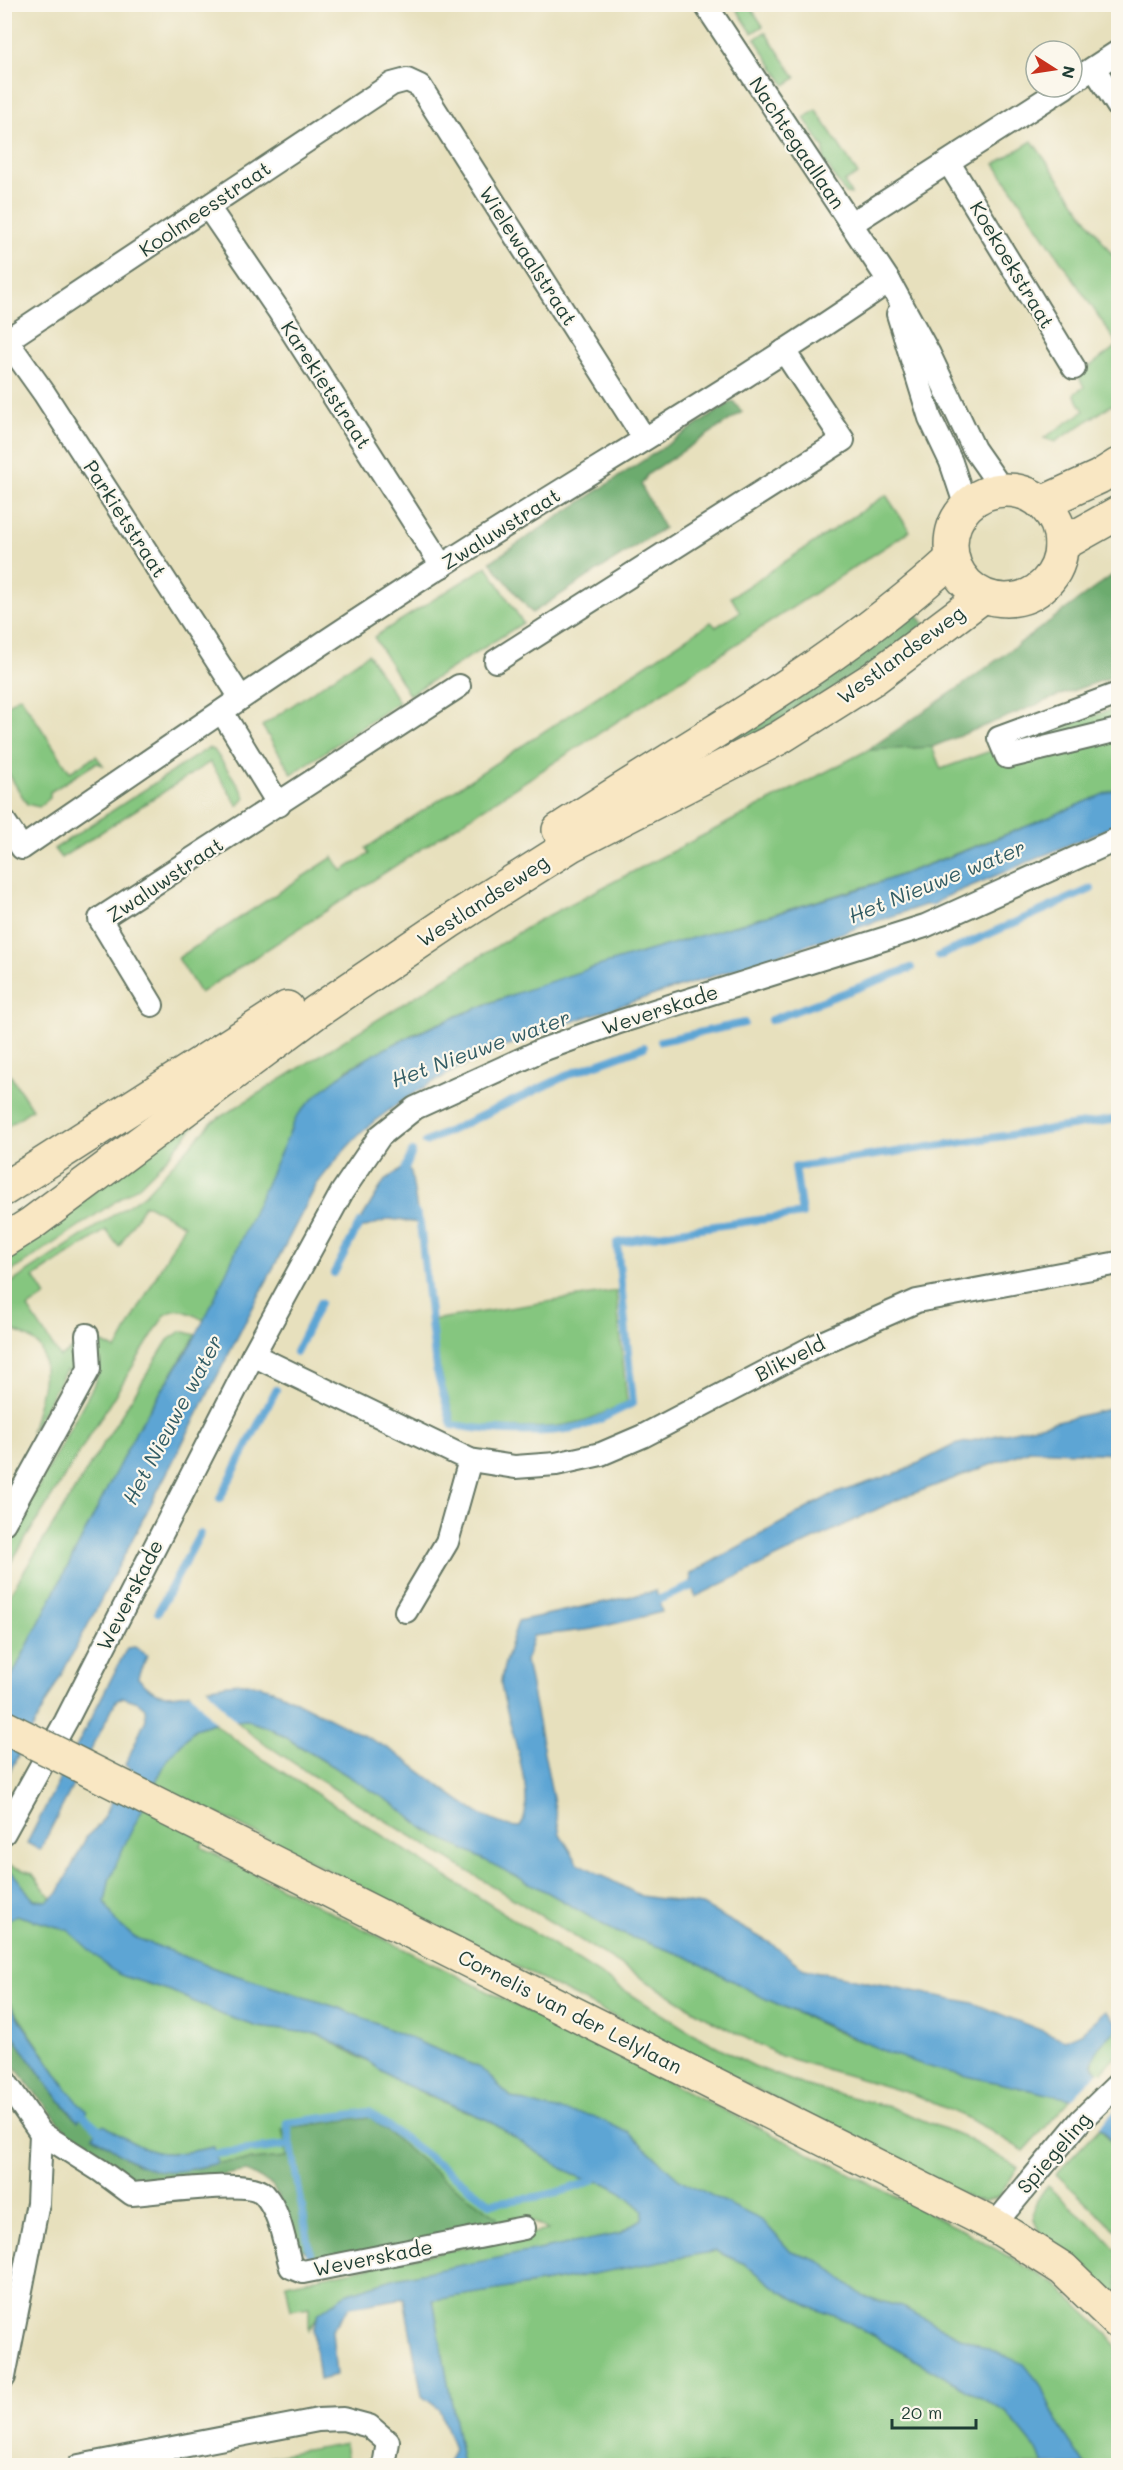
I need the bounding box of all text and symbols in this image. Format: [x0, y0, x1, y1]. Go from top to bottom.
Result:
north arrow [1024, 39, 1084, 99]
text: N [1058, 64, 1081, 80]
street label: Nachtegaallaan [744, 71, 852, 214]
street label: Koolmeesstraat [134, 154, 275, 262]
street label: Wielewaalstraat [474, 181, 584, 330]
street label: Koekoekstraat [965, 196, 1061, 333]
street label: Karekietstraat [276, 316, 378, 453]
street label: Parkietstraat [78, 455, 173, 582]
street label: Zwaluwstraat [436, 481, 565, 575]
street label: Westlandseweg [832, 599, 969, 709]
street label: Zwaluwstraat [101, 831, 228, 928]
water label: Het Nieuwe water [844, 833, 1029, 928]
street label: Westlandseweg [412, 848, 553, 952]
street label: Weverskade [598, 978, 721, 1040]
water label: Het Nieuwe water [387, 1003, 574, 1093]
water label: Het Nieuwe water [116, 1330, 228, 1509]
street label: Blikveld [750, 1330, 829, 1387]
street label: Weverskade [90, 1535, 168, 1654]
street label: Cornelis van der Lelylaan [454, 1943, 687, 2079]
street label: Spiegeling [1011, 2106, 1096, 2199]
street label: Weverskade [311, 2233, 435, 2281]
scale bar [892, 2392, 976, 2430]
text: 20 m [901, 2400, 942, 2424]

